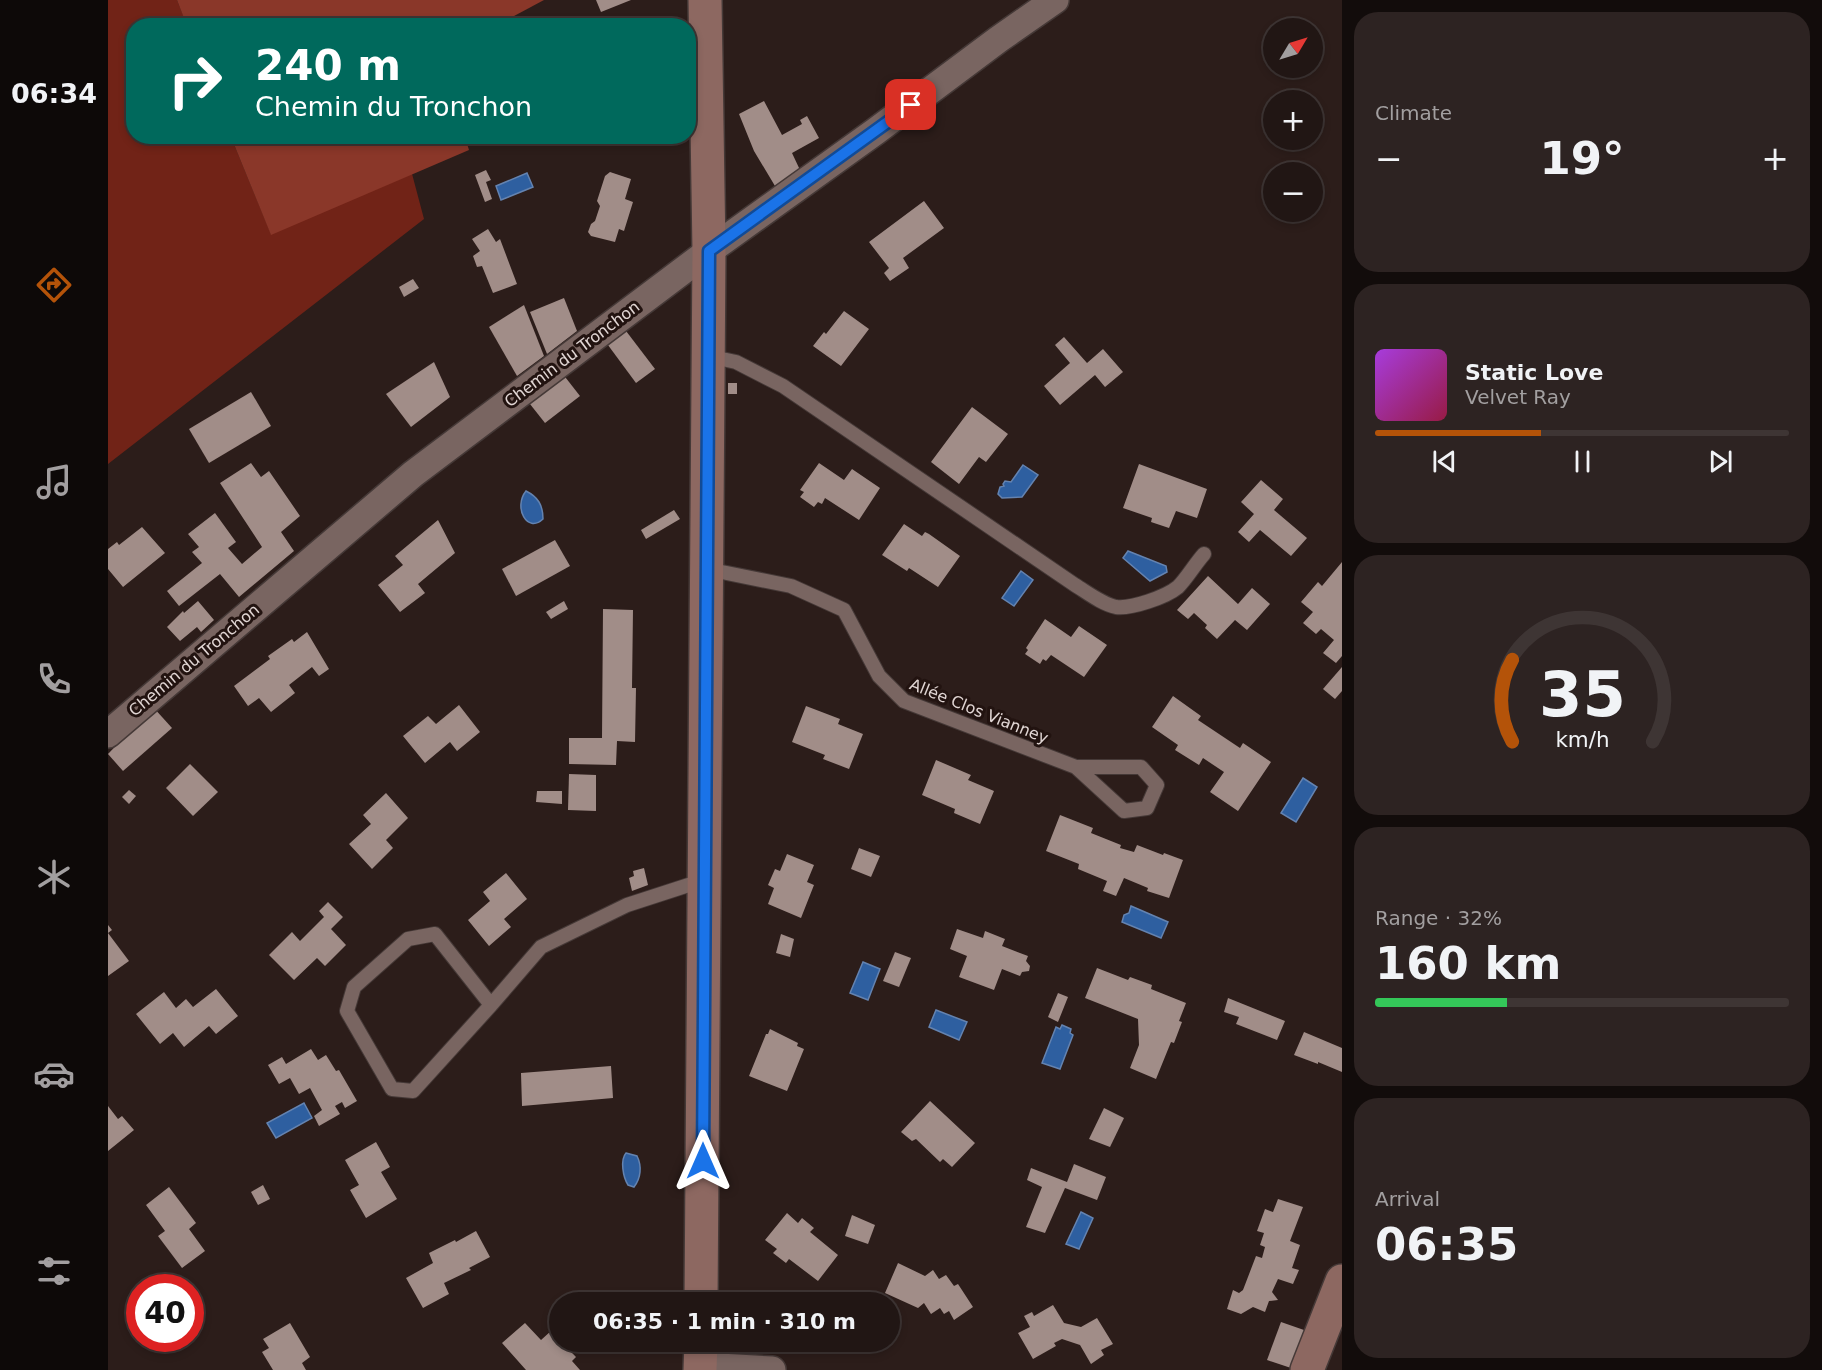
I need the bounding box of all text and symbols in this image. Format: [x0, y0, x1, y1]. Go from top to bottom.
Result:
north arrow [1263, 18, 1323, 78]
map controls [1263, 18, 1323, 222]
text: 240 m [255, 41, 401, 90]
icon: right [156, 42, 234, 120]
text: 06:34 [11, 78, 97, 109]
pin [885, 79, 936, 130]
icon: arrive [894, 88, 927, 121]
button: + [1263, 90, 1323, 150]
text: Chemin du Tronchon [255, 91, 532, 122]
text: Climate [1375, 101, 1452, 125]
text: 19° [1539, 132, 1625, 185]
text: − [1375, 139, 1403, 178]
text: + [1761, 139, 1789, 178]
button: − [1263, 162, 1323, 222]
icon: directions [33, 264, 75, 306]
street label: Chemin du Tronchon [501, 297, 643, 411]
text: Static Love [1465, 360, 1603, 385]
text: Velvet Ray [1465, 385, 1571, 409]
icon: previous [1428, 445, 1461, 478]
icon: pause [1566, 445, 1599, 478]
icon: next [1704, 445, 1737, 478]
icon: music [33, 461, 75, 503]
street label: Chemin du Tronchon [125, 600, 263, 720]
icon: phone [33, 658, 75, 700]
text: 35 [1539, 658, 1625, 731]
street label: Allée Clos Vianney [907, 674, 1051, 748]
text: km/h [1555, 727, 1609, 752]
icon: climate [33, 856, 75, 898]
text: Range · 32% [1375, 906, 1502, 930]
text: 160 km [1375, 937, 1561, 990]
icon: car [33, 1053, 75, 1095]
position arrow [671, 1129, 735, 1193]
text: Arrival [1375, 1187, 1440, 1211]
text: 06:35 [1375, 1218, 1518, 1271]
icon: filters [33, 1250, 75, 1292]
speed limit sign: 40 [126, 1274, 204, 1352]
text: 06:35 · 1 min · 310 m [593, 1309, 856, 1334]

